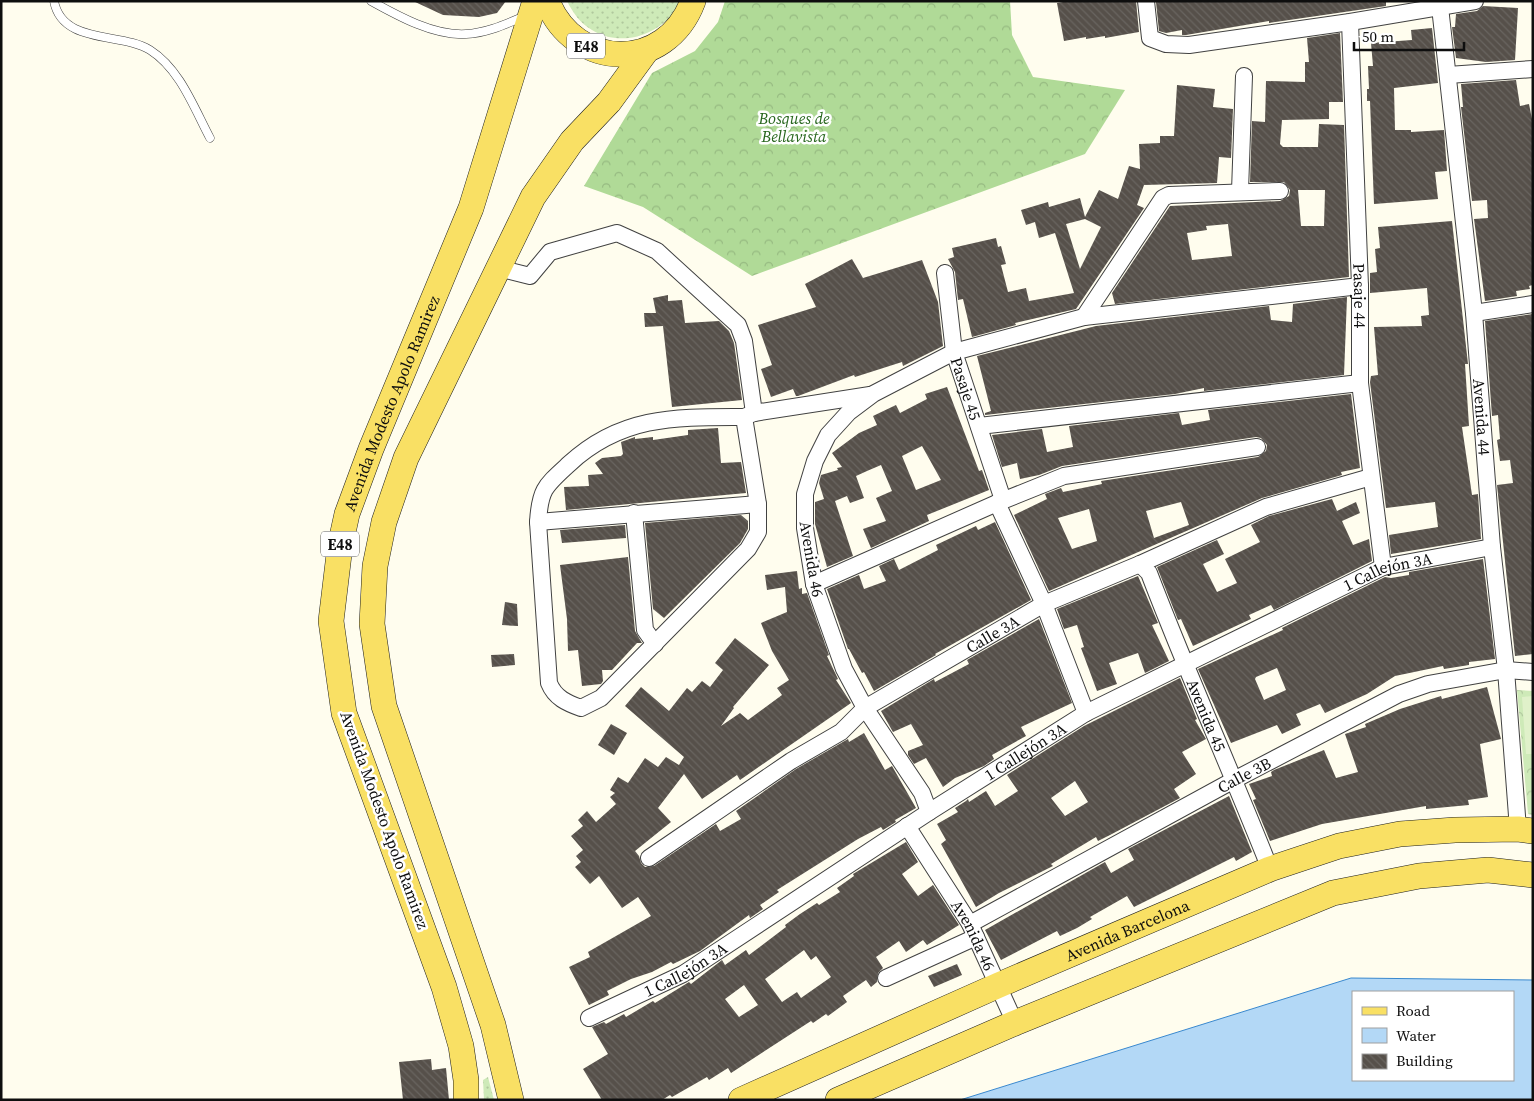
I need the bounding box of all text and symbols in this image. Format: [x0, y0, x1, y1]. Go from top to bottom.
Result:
scale bar [1354, 20, 1464, 52]
text: 50 m [1362, 26, 1394, 47]
road number: E48 [567, 34, 605, 58]
park label: Bosques de Bellavista [757, 107, 830, 147]
street label: Pasaje 44 [1348, 263, 1371, 328]
street label: Avenida Modesto Apolo Ramirez [338, 292, 445, 514]
street label: Pasaje 45 [945, 354, 987, 423]
street label: Avenida 44 [1468, 378, 1496, 456]
street label: Avenida 46 [794, 519, 830, 599]
road number: E48 [321, 532, 359, 556]
street label: 1 Callejón 3A [1339, 547, 1434, 596]
street label: Calle 3A [962, 610, 1023, 658]
street label: Avenida 45 [1182, 675, 1232, 755]
street label: Avenida Modesto Apolo Ramirez [335, 708, 435, 932]
street label: 1 Callejón 3A [980, 717, 1071, 785]
street label: Calle 3B [1213, 752, 1275, 798]
street label: Avenida Barcelona [1062, 893, 1193, 966]
street label: Avenida 46 [946, 895, 1001, 974]
street label: 1 Callejón 3A [640, 937, 732, 1002]
legend [1352, 991, 1514, 1081]
text: Road [1396, 1000, 1430, 1021]
text: Water [1396, 1025, 1437, 1046]
text: Building [1396, 1050, 1453, 1071]

